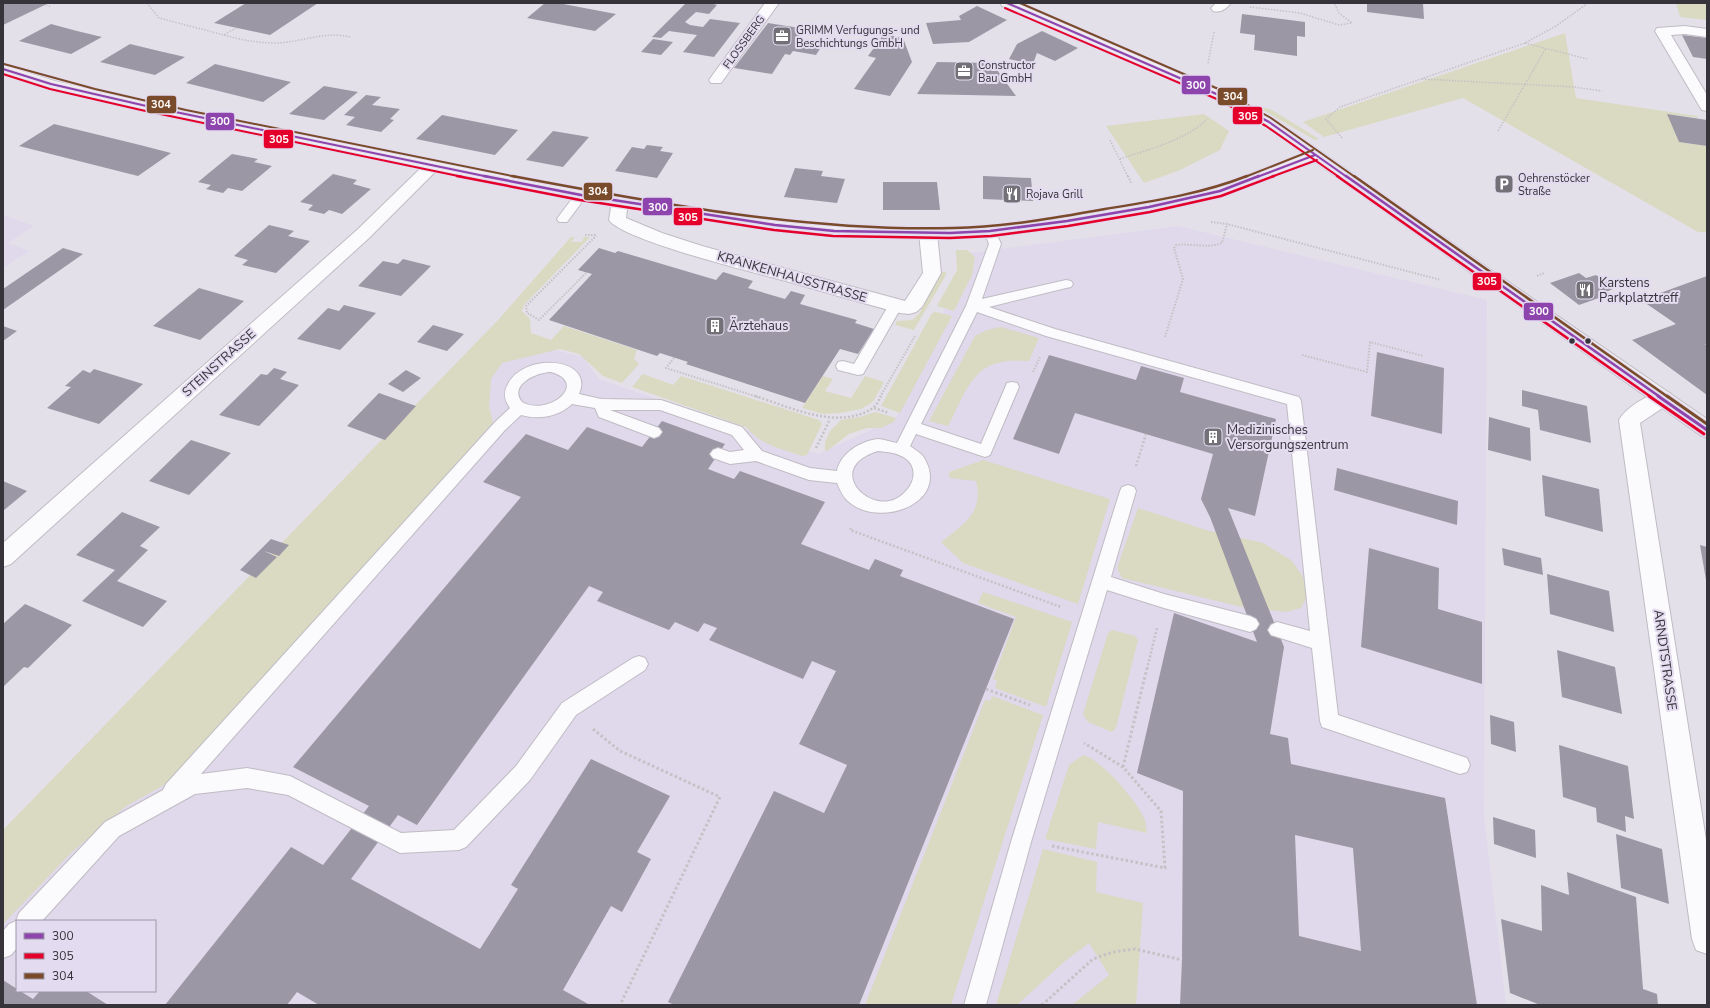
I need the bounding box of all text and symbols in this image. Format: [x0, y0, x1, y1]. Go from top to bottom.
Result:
street label: FLOSSBERG [719, 12, 769, 72]
place label: GRIMM Verfugungs- und Beschichtungs GmbH [796, 23, 920, 51]
office icon: GRIMM Verfugungs- und Beschichtungs GmbH [771, 25, 793, 47]
place label: Constructor Bau GmbH [978, 58, 1036, 86]
office icon: Constructor Bau GmbH [953, 60, 975, 82]
line badge: 300 [1181, 75, 1211, 95]
text: 300 [1186, 78, 1206, 93]
line badge: 304 [1217, 87, 1248, 106]
text: 304 [1223, 89, 1243, 104]
line badge: 304 [146, 95, 177, 114]
text: 304 [151, 97, 171, 112]
line badge: 305 [1232, 106, 1263, 125]
text: 305 [1238, 109, 1258, 124]
line badge: 300 [205, 112, 235, 131]
text: 300 [210, 114, 230, 129]
line badge: 305 [263, 129, 294, 149]
text: 305 [269, 132, 289, 147]
place label: Oehrenstöcker Straße [1518, 171, 1590, 199]
parking icon: Oehrenstöcker Straße [1493, 173, 1515, 195]
line badge: 304 [583, 182, 613, 201]
restaurant icon: Rojava Grill [1001, 183, 1023, 205]
text: 304 [588, 184, 608, 199]
place label: Rojava Grill [1026, 187, 1084, 202]
line badge: 300 [642, 197, 673, 216]
text: 300 [648, 200, 668, 215]
line badge: 305 [673, 207, 703, 226]
text: 305 [678, 210, 698, 225]
street label: KRANKENHAUSSTRASSE [715, 247, 869, 307]
line badge: 305 [1472, 272, 1502, 291]
text: 305 [1477, 274, 1497, 289]
place label: Karstens Parkplatztreff [1599, 274, 1679, 307]
restaurant icon: Karstens Parkplatztreff [1574, 279, 1596, 301]
line badge: 300 [1523, 302, 1554, 321]
text: 300 [1529, 304, 1549, 319]
building icon: Ärztehaus [704, 315, 726, 337]
place label: Ärztehaus [729, 316, 788, 335]
street label: STEINSTRASSE [178, 325, 260, 401]
unlabelled marker [1567, 336, 1577, 346]
unlabelled marker [1583, 336, 1593, 346]
place label: Medizinisches Versorgungszentrum [1226, 421, 1349, 454]
building icon: Medizinisches Versorgungszentrum [1202, 426, 1224, 448]
street label: ARNDTSTRASSE [1649, 608, 1681, 712]
legend [16, 920, 156, 992]
text: 300 [52, 928, 74, 944]
text: 305 [52, 948, 74, 964]
text: 304 [52, 968, 74, 984]

